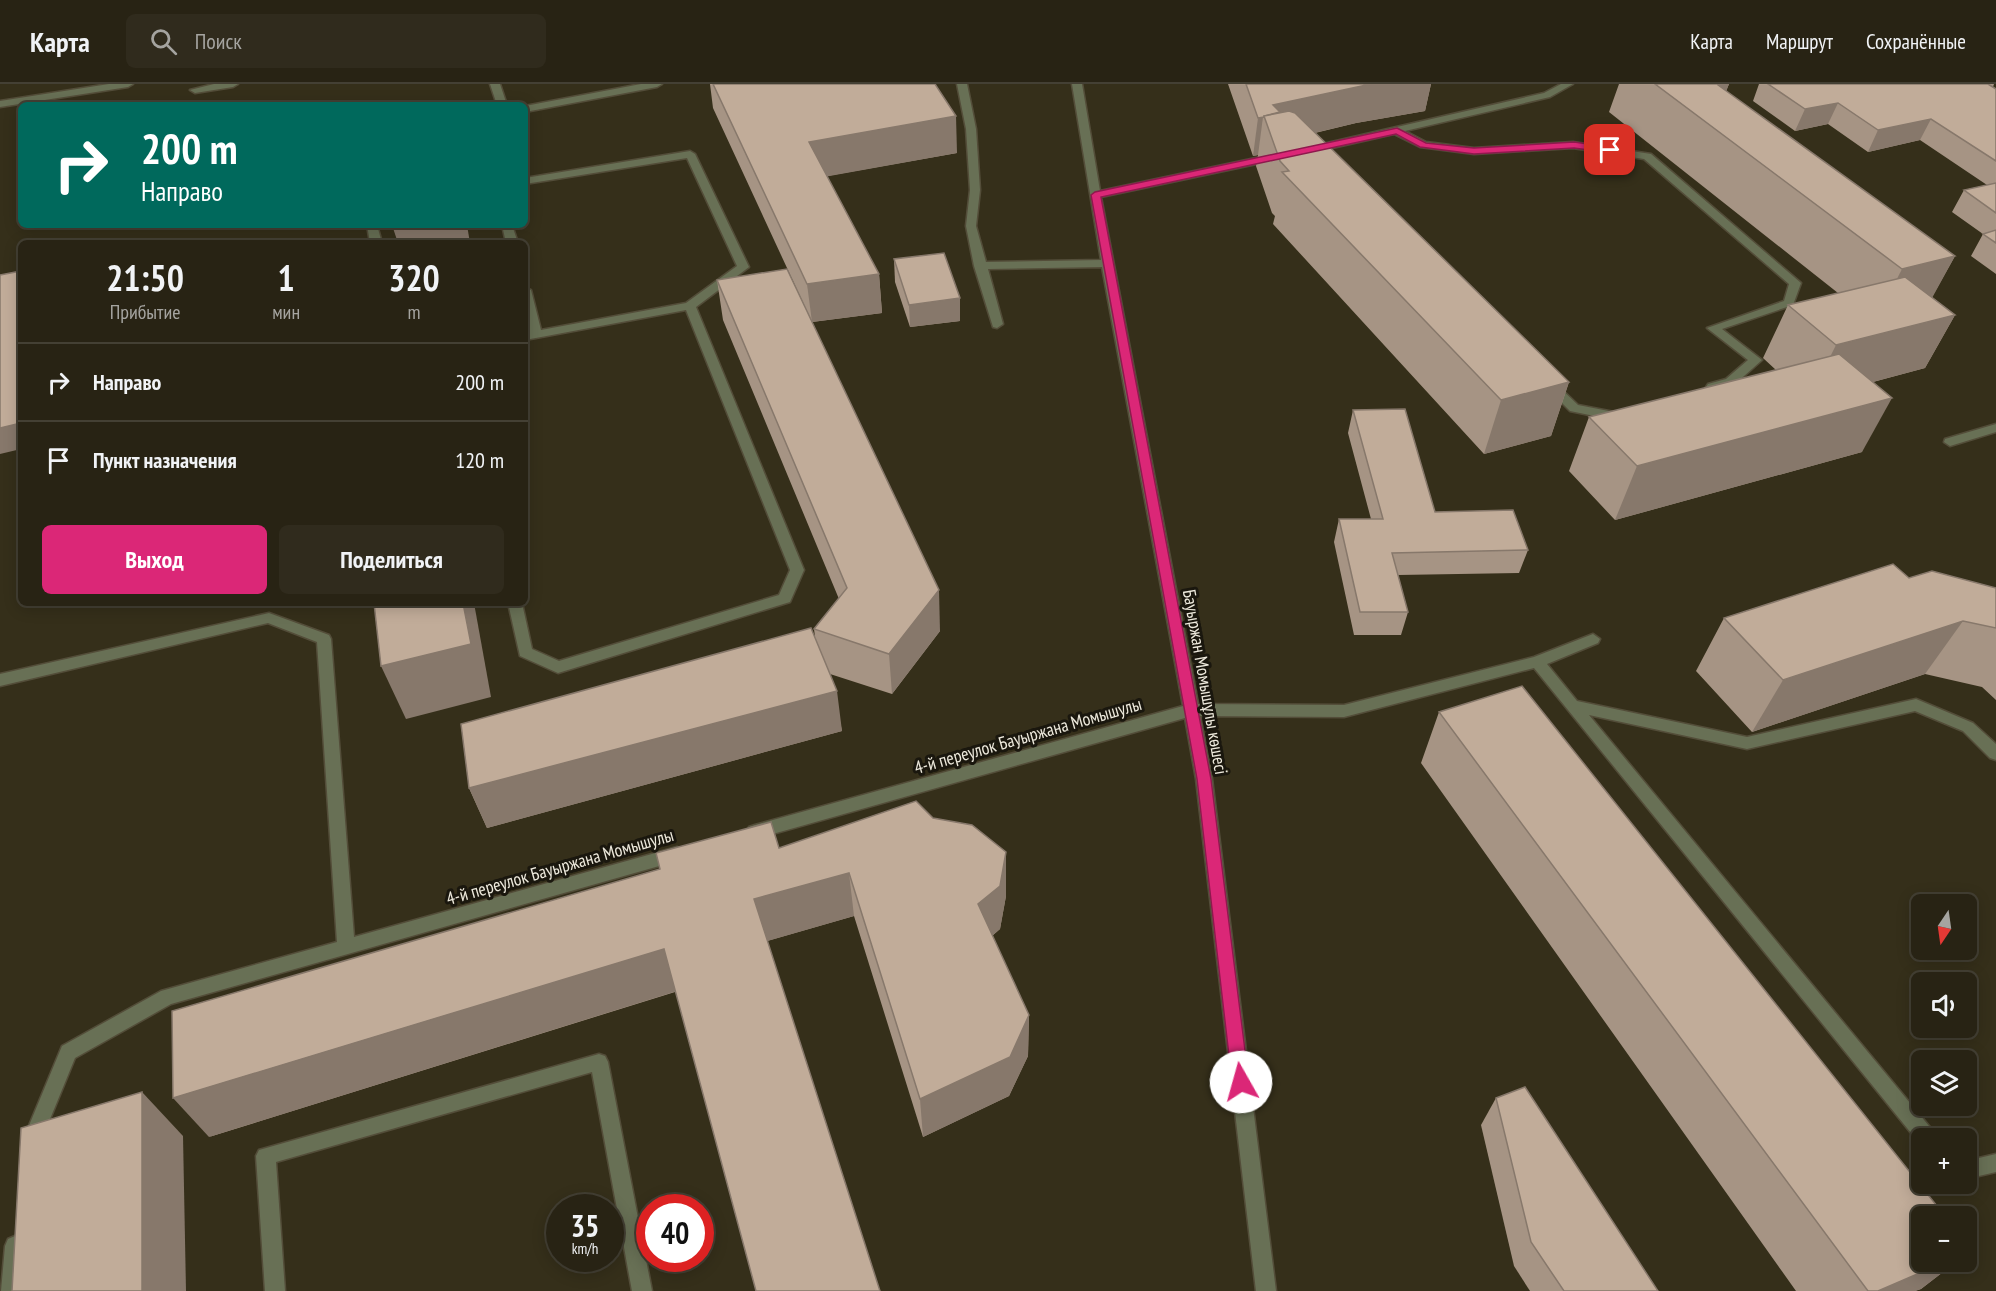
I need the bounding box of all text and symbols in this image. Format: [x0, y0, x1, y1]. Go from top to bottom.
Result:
search box [126, 14, 546, 68]
text: Карта [30, 23, 90, 60]
icon: search [147, 25, 180, 58]
text: Поиск [195, 27, 242, 55]
text: Карта [1690, 28, 1733, 55]
text: Маршрут [1766, 28, 1833, 55]
text: Сохранённые [1866, 28, 1966, 55]
text: 200 m [141, 121, 238, 176]
pin [1584, 124, 1635, 175]
icon: right [42, 126, 120, 204]
icon: arrive [1593, 133, 1626, 166]
text: Направо [141, 174, 223, 208]
text: 21:50 [106, 254, 184, 301]
text: 1 [278, 254, 295, 301]
text: 320 [388, 254, 440, 301]
text: Прибытие [110, 299, 181, 325]
text: мин [272, 299, 300, 325]
text: m [408, 299, 421, 325]
icon: right [42, 366, 75, 399]
text: Направо [93, 368, 161, 396]
text: 200 m [455, 368, 504, 396]
icon: arrive [42, 444, 75, 477]
text: Пункт назначения [93, 446, 237, 474]
text: 120 m [455, 446, 504, 474]
button: Выход [42, 525, 267, 594]
button: Поделиться [279, 525, 504, 594]
street label: Бауыржан Момышұлы көшесі [1178, 588, 1233, 776]
street label: 4-й переулок Бауыржана Момышулы [912, 692, 1144, 779]
street label: 4-й переулок Бауыржана Момышулы [444, 823, 676, 910]
north arrow [1911, 894, 1977, 960]
map controls [1911, 894, 1977, 1272]
button: sound [1911, 972, 1977, 1038]
position arrow [1209, 1050, 1273, 1114]
button: layers [1911, 1050, 1977, 1116]
button: + [1911, 1128, 1977, 1194]
speed limit sign: 40 [636, 1194, 714, 1272]
text: 35 [571, 1206, 599, 1245]
button: − [1911, 1206, 1977, 1272]
text: km/h [572, 1239, 598, 1258]

